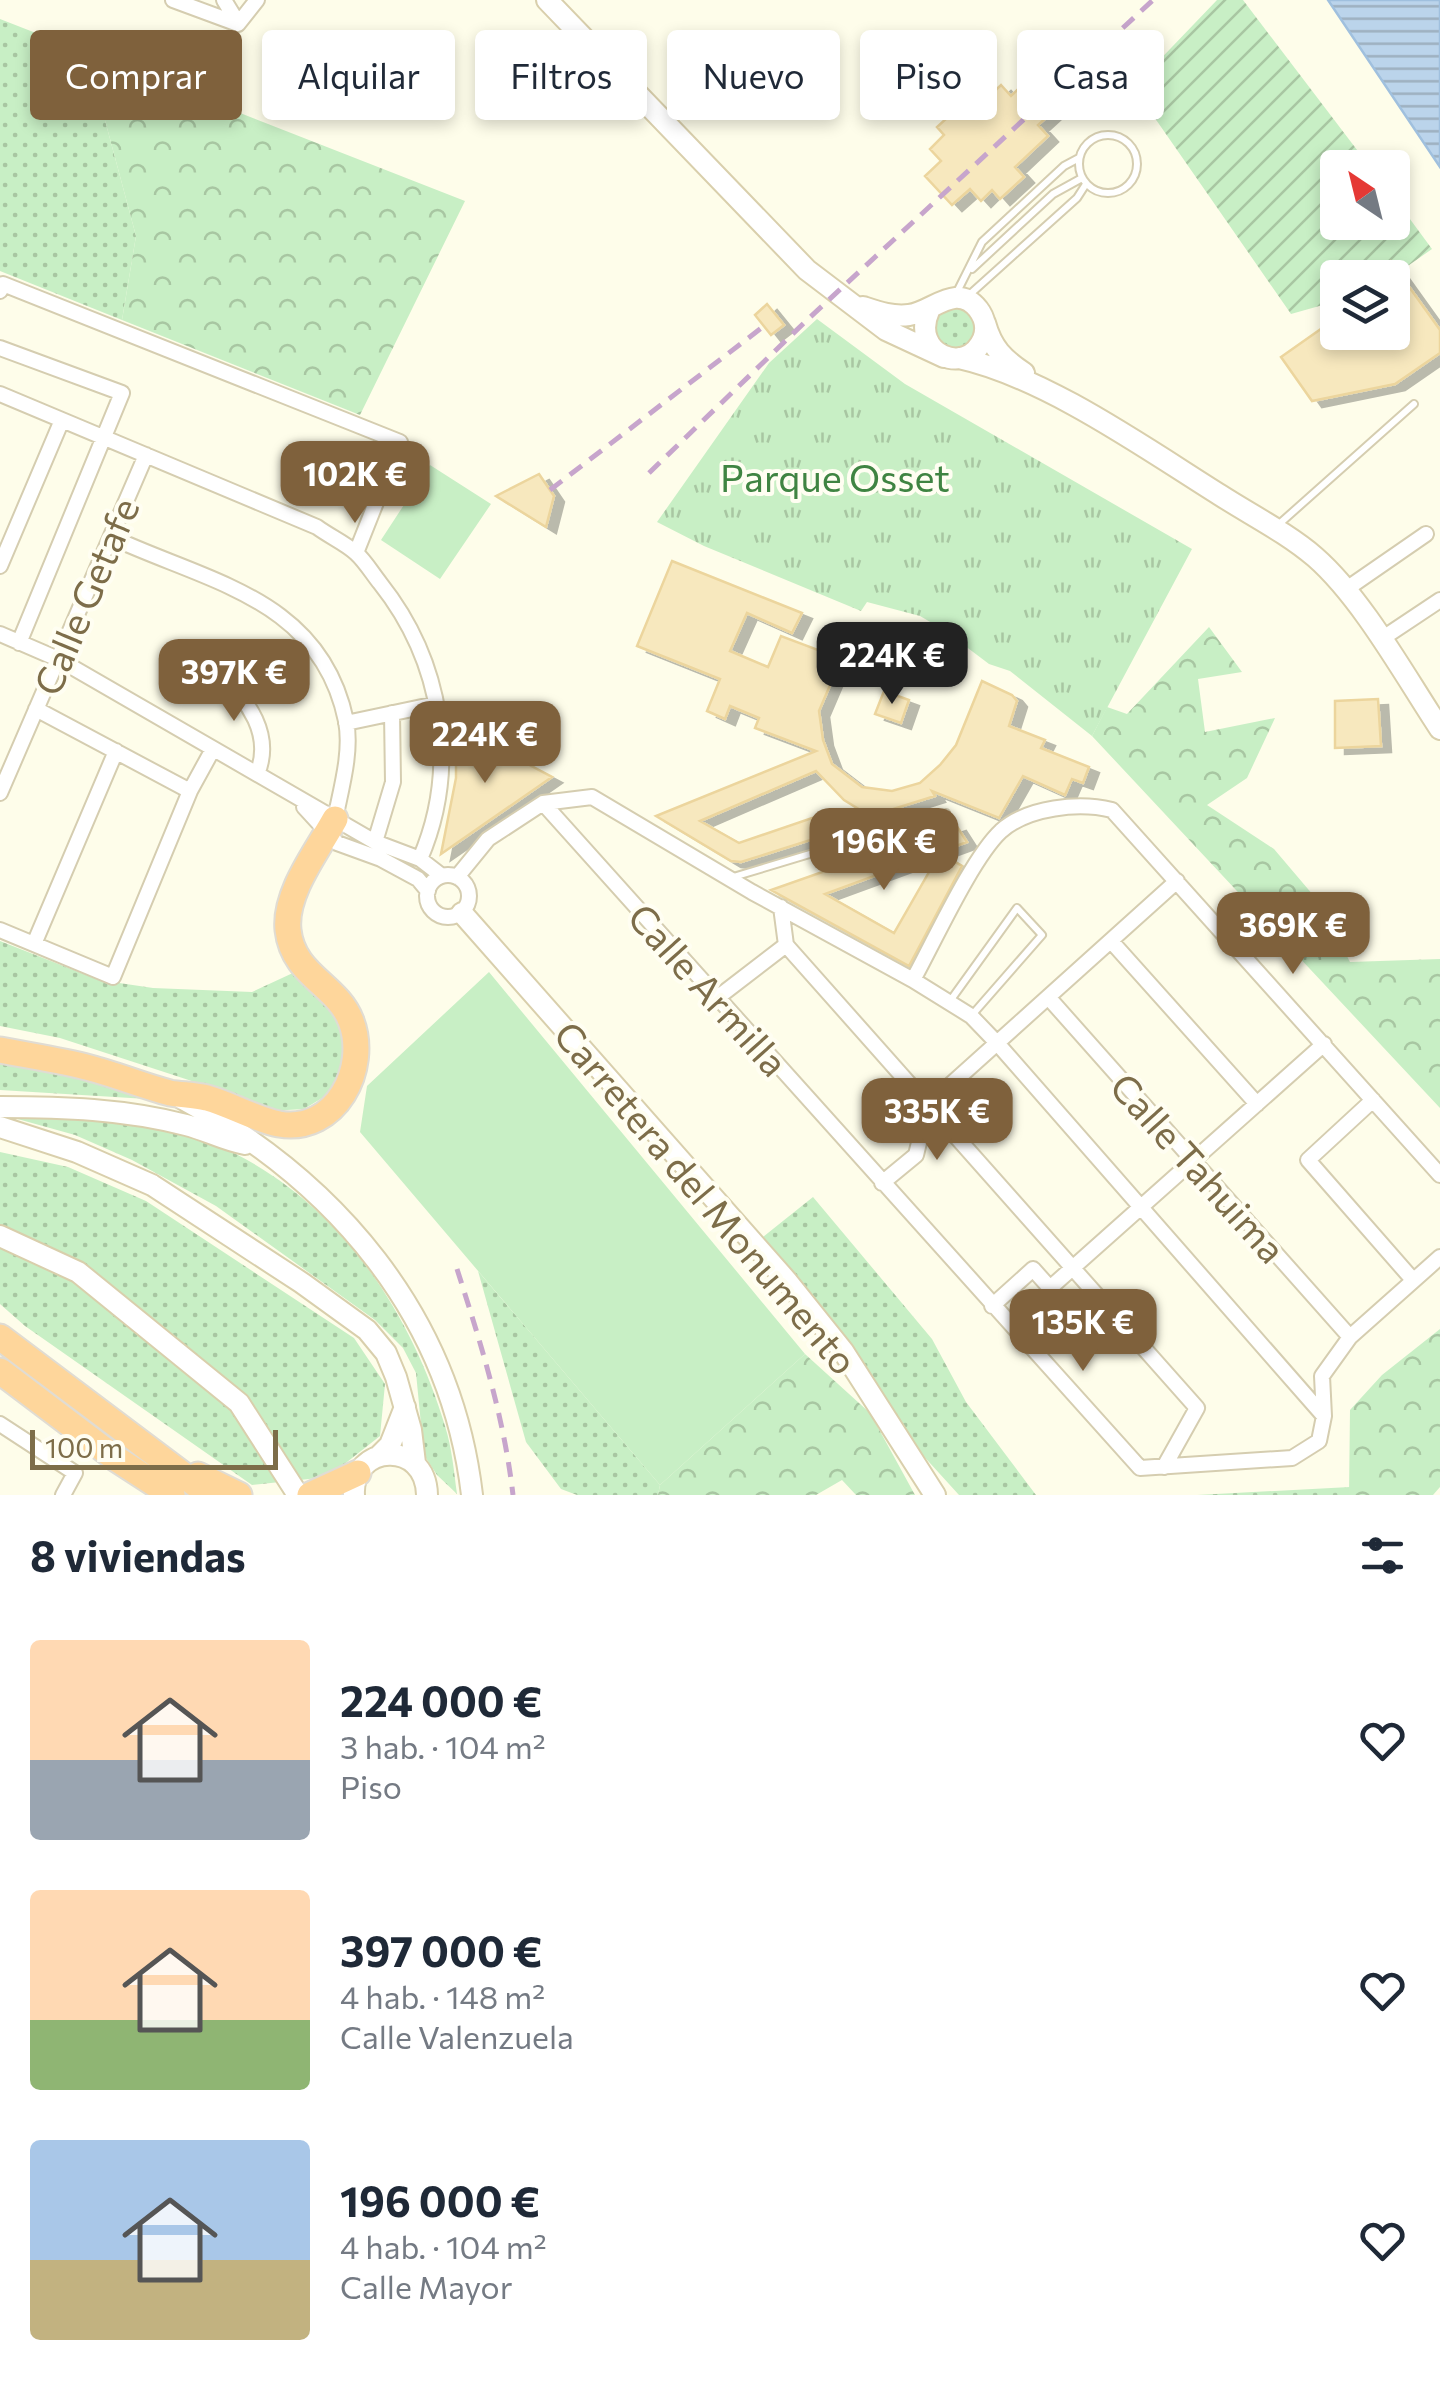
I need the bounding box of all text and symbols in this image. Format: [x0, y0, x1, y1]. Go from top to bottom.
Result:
chip: Comprar [30, 30, 242, 120]
chip: Alquilar [262, 30, 455, 120]
chip: Filtros [475, 30, 647, 120]
chip: Nuevo [667, 30, 840, 120]
chip: Piso [860, 30, 997, 120]
chip: Casa [1017, 30, 1164, 120]
north arrow [1320, 150, 1410, 240]
map controls [1320, 150, 1410, 350]
button: layers [1320, 260, 1410, 350]
pin: 102K € [274, 441, 436, 526]
text: 102K € [303, 453, 407, 493]
park label: Parque Osset [720, 453, 950, 500]
street label: Calle Getafe [22, 490, 148, 702]
pin: 224K € [811, 622, 973, 707]
text: 224K € [839, 634, 945, 674]
pin: 397K € [153, 639, 315, 724]
text: 397K € [181, 651, 287, 691]
pin: 224K € [404, 701, 566, 786]
text: 224K € [432, 713, 538, 753]
pin: 196K € [803, 808, 965, 893]
text: 196K € [832, 820, 936, 860]
pin: 369K € [1212, 892, 1374, 977]
street label: Calle Armilla [619, 893, 799, 1085]
text: 369K € [1239, 904, 1347, 944]
street label: Carretera del Monumento [545, 1011, 869, 1383]
street label: Calle Tahuima [1101, 1062, 1297, 1272]
pin: 335K € [856, 1078, 1018, 1163]
text: 335K € [884, 1090, 990, 1130]
pin: 135K € [1002, 1289, 1164, 1374]
text: 135K € [1032, 1301, 1134, 1341]
scale bar [30, 1425, 278, 1470]
text: 100 m [45, 1430, 123, 1464]
icon: filters [1355, 1528, 1410, 1583]
text: 8 viviendas [30, 1529, 246, 1581]
text: 224 000 € [340, 1674, 542, 1726]
icon: home [110, 1680, 230, 1800]
icon: heart [1355, 1713, 1410, 1768]
text: 3 hab. · 104 m² [340, 1726, 546, 1766]
text: Piso [340, 1766, 402, 1806]
text: 397 000 € [340, 1924, 542, 1976]
icon: home [110, 1930, 230, 2050]
icon: heart [1355, 1963, 1410, 2018]
text: 4 hab. · 148 m² [340, 1976, 545, 2016]
text: Calle Valenzuela [340, 2016, 574, 2056]
text: 196 000 € [340, 2174, 540, 2226]
icon: home [110, 2180, 230, 2300]
icon: heart [1355, 2213, 1410, 2268]
text: 4 hab. · 104 m² [340, 2226, 547, 2266]
text: Calle Mayor [340, 2266, 513, 2306]

